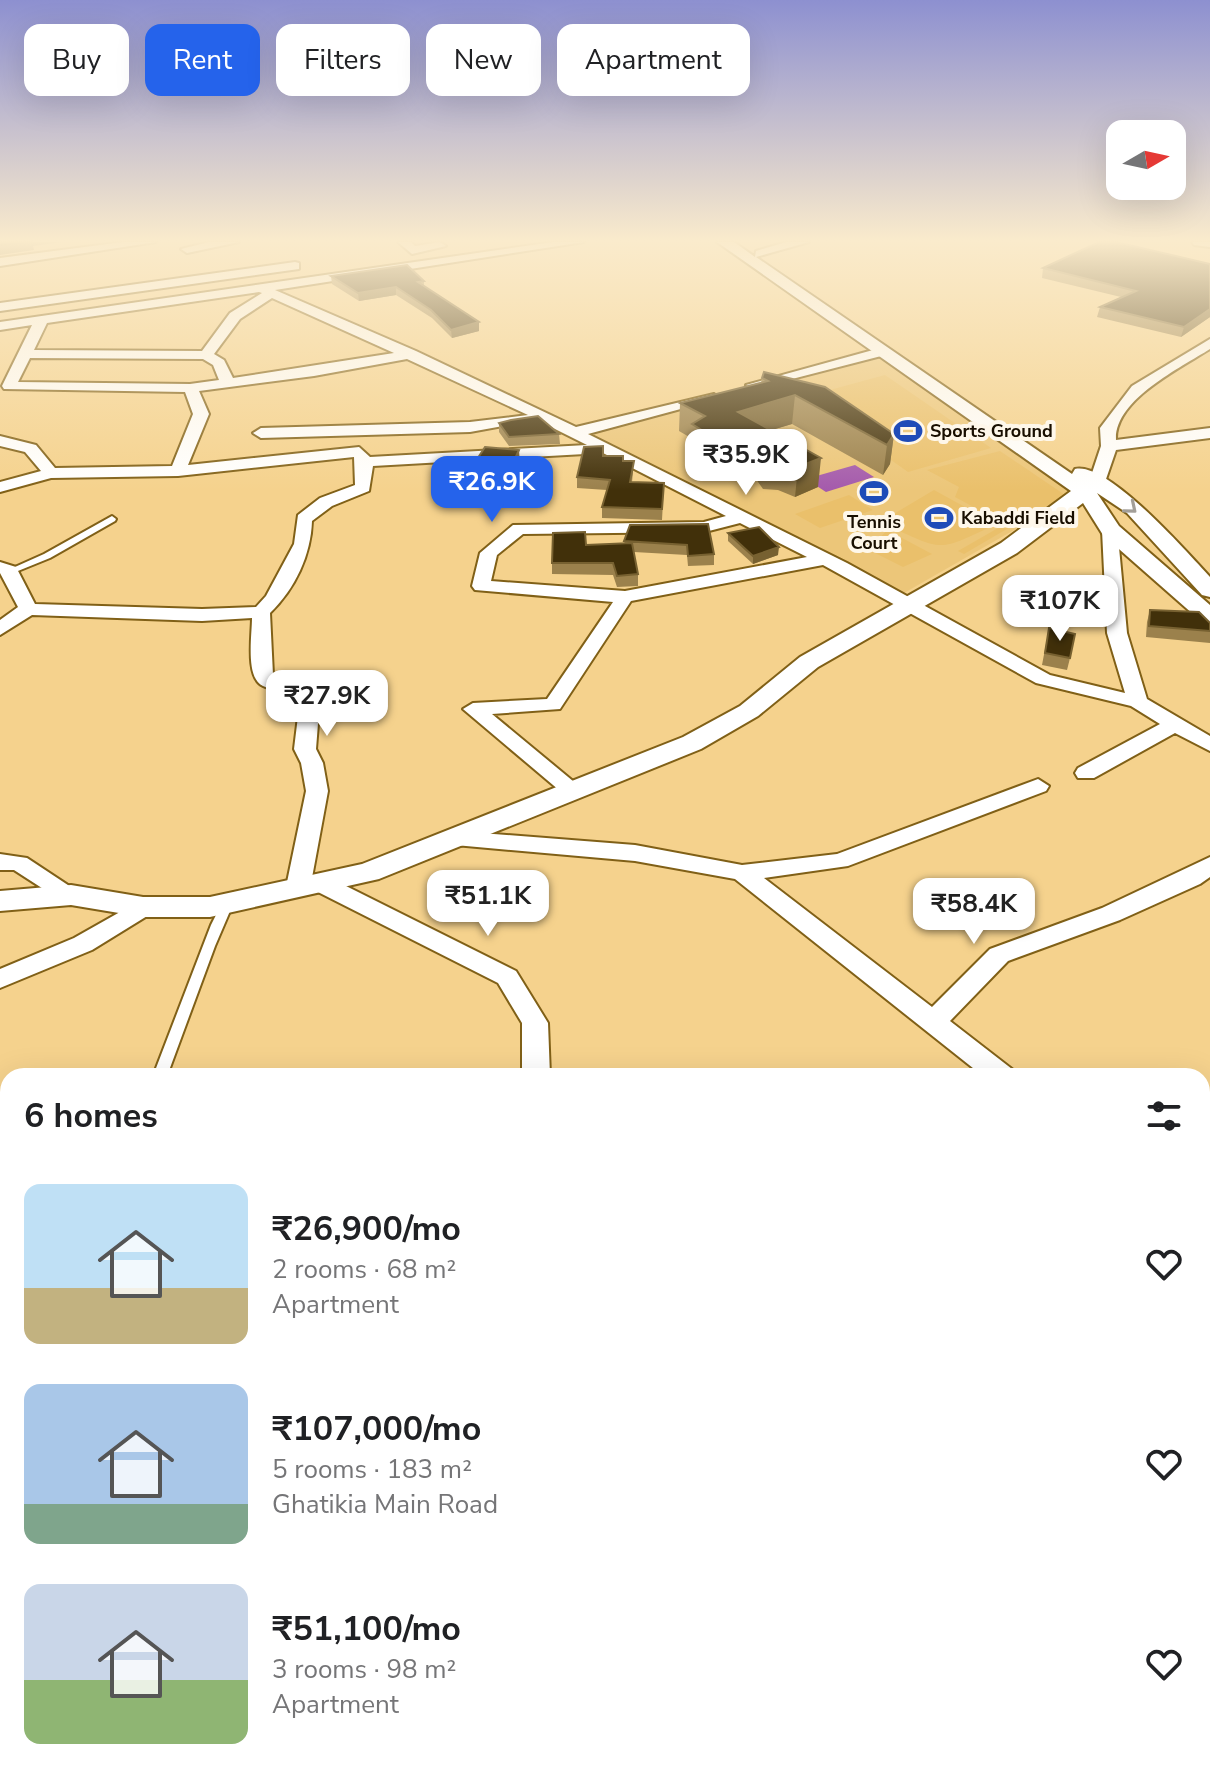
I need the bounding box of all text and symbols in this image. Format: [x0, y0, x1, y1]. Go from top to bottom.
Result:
chip: Buy [24, 24, 129, 96]
chip: Rent [145, 24, 260, 96]
chip: Filters [276, 24, 410, 96]
chip: New [426, 24, 541, 96]
chip: Apartment [557, 24, 750, 96]
north arrow [1106, 120, 1186, 200]
map controls [1106, 120, 1186, 200]
sports icon: Sports Ground [893, 416, 923, 446]
place label: Sports Ground [930, 419, 1053, 443]
pin: ₹35.9K [681, 429, 811, 497]
text: ₹35.9K [703, 437, 789, 472]
pin: ₹26.9K [427, 456, 557, 524]
text: ₹26.9K [449, 464, 535, 499]
sports icon: Tennis Court [859, 477, 889, 507]
one-way arrow [1122, 498, 1136, 513]
sports icon: Kabaddi Field [924, 503, 954, 533]
place label: Kabaddi Field [961, 506, 1075, 530]
place label: Tennis Court [847, 510, 901, 555]
pin: ₹107K [1004, 575, 1116, 643]
text: ₹107K [1020, 583, 1100, 618]
pin: ₹27.9K [262, 670, 392, 738]
text: ₹27.9K [284, 678, 370, 713]
pin: ₹51.1K [423, 870, 553, 938]
text: ₹51.1K [445, 878, 531, 913]
pin: ₹58.4K [909, 878, 1039, 946]
text: ₹58.4K [931, 886, 1017, 921]
text: 6 homes [24, 1093, 158, 1139]
icon: filters [1142, 1094, 1186, 1138]
text: ₹26,900/mo [272, 1206, 461, 1252]
icon: home [88, 1216, 184, 1312]
icon: heart [1142, 1242, 1186, 1286]
text: 2 rooms · 68 m² [272, 1252, 456, 1287]
text: Apartment [272, 1287, 399, 1322]
text: ₹107,000/mo [272, 1406, 481, 1452]
icon: home [88, 1416, 184, 1512]
icon: heart [1142, 1442, 1186, 1486]
text: 5 rooms · 183 m² [272, 1452, 472, 1487]
text: Ghatikia Main Road [272, 1487, 498, 1522]
text: ₹51,100/mo [272, 1606, 461, 1652]
icon: home [88, 1616, 184, 1712]
icon: heart [1142, 1642, 1186, 1686]
text: 3 rooms · 98 m² [272, 1652, 456, 1687]
text: Apartment [272, 1687, 399, 1722]

